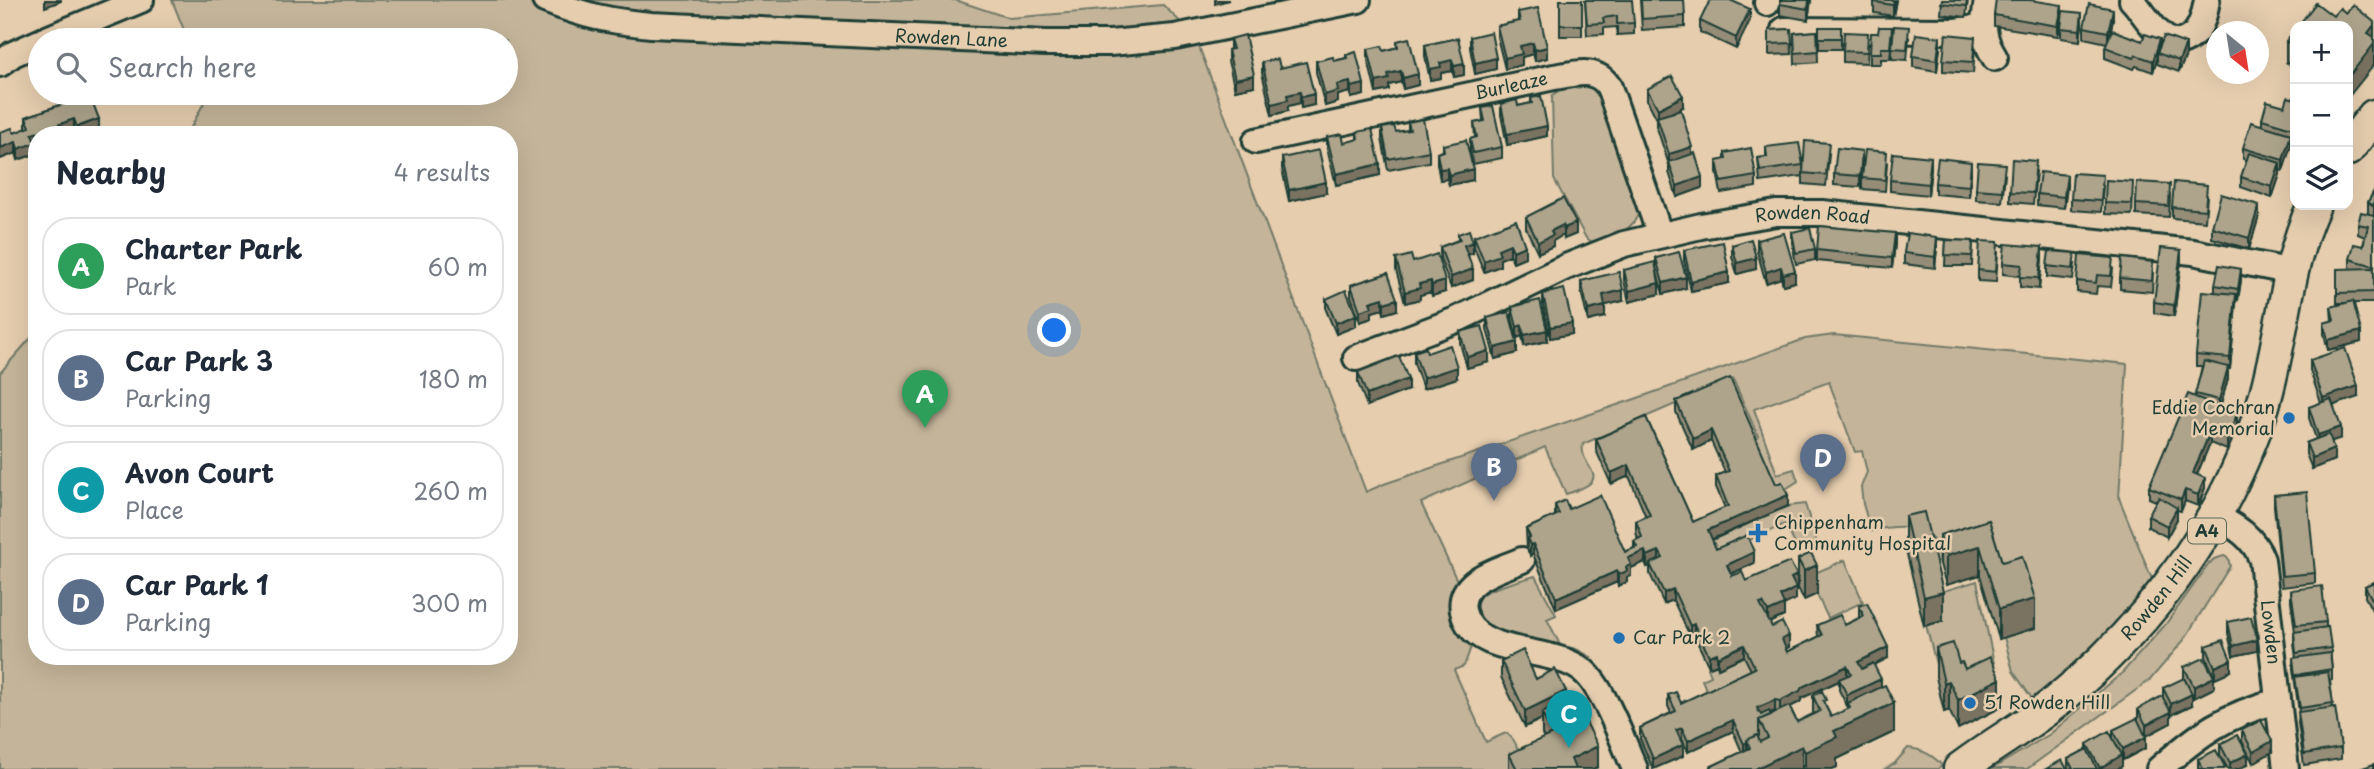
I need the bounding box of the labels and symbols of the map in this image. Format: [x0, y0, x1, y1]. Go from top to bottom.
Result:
street label: Rowden Lane [894, 21, 1009, 53]
north arrow [2206, 21, 2269, 84]
street label: Burleaze [1472, 64, 1550, 106]
street label: Rowden Road [1752, 198, 1871, 230]
your location [1037, 313, 1071, 347]
pin: A [902, 370, 948, 428]
place label: Eddie Cochran Memorial [2152, 393, 2275, 441]
marker: Eddie Cochran Memorial [2281, 410, 2297, 426]
pin: D [1800, 434, 1846, 492]
pin: B [1471, 443, 1517, 501]
place label: Chippenham Community Hospital [1774, 508, 1951, 556]
road number: A4 [2188, 518, 2226, 544]
marker: Chippenham Community Hospital [1748, 523, 1768, 543]
street label: Rowden Hill [2114, 550, 2198, 646]
street label: Lowden [2255, 598, 2289, 666]
place label: Car Park 2 [1633, 623, 1730, 650]
marker: Car Park 2 [1611, 630, 1627, 646]
place label: 51 Rowden Hill [1984, 688, 2110, 715]
pin: C [1546, 690, 1592, 748]
marker: 51 Rowden Hill [1962, 695, 1978, 711]

